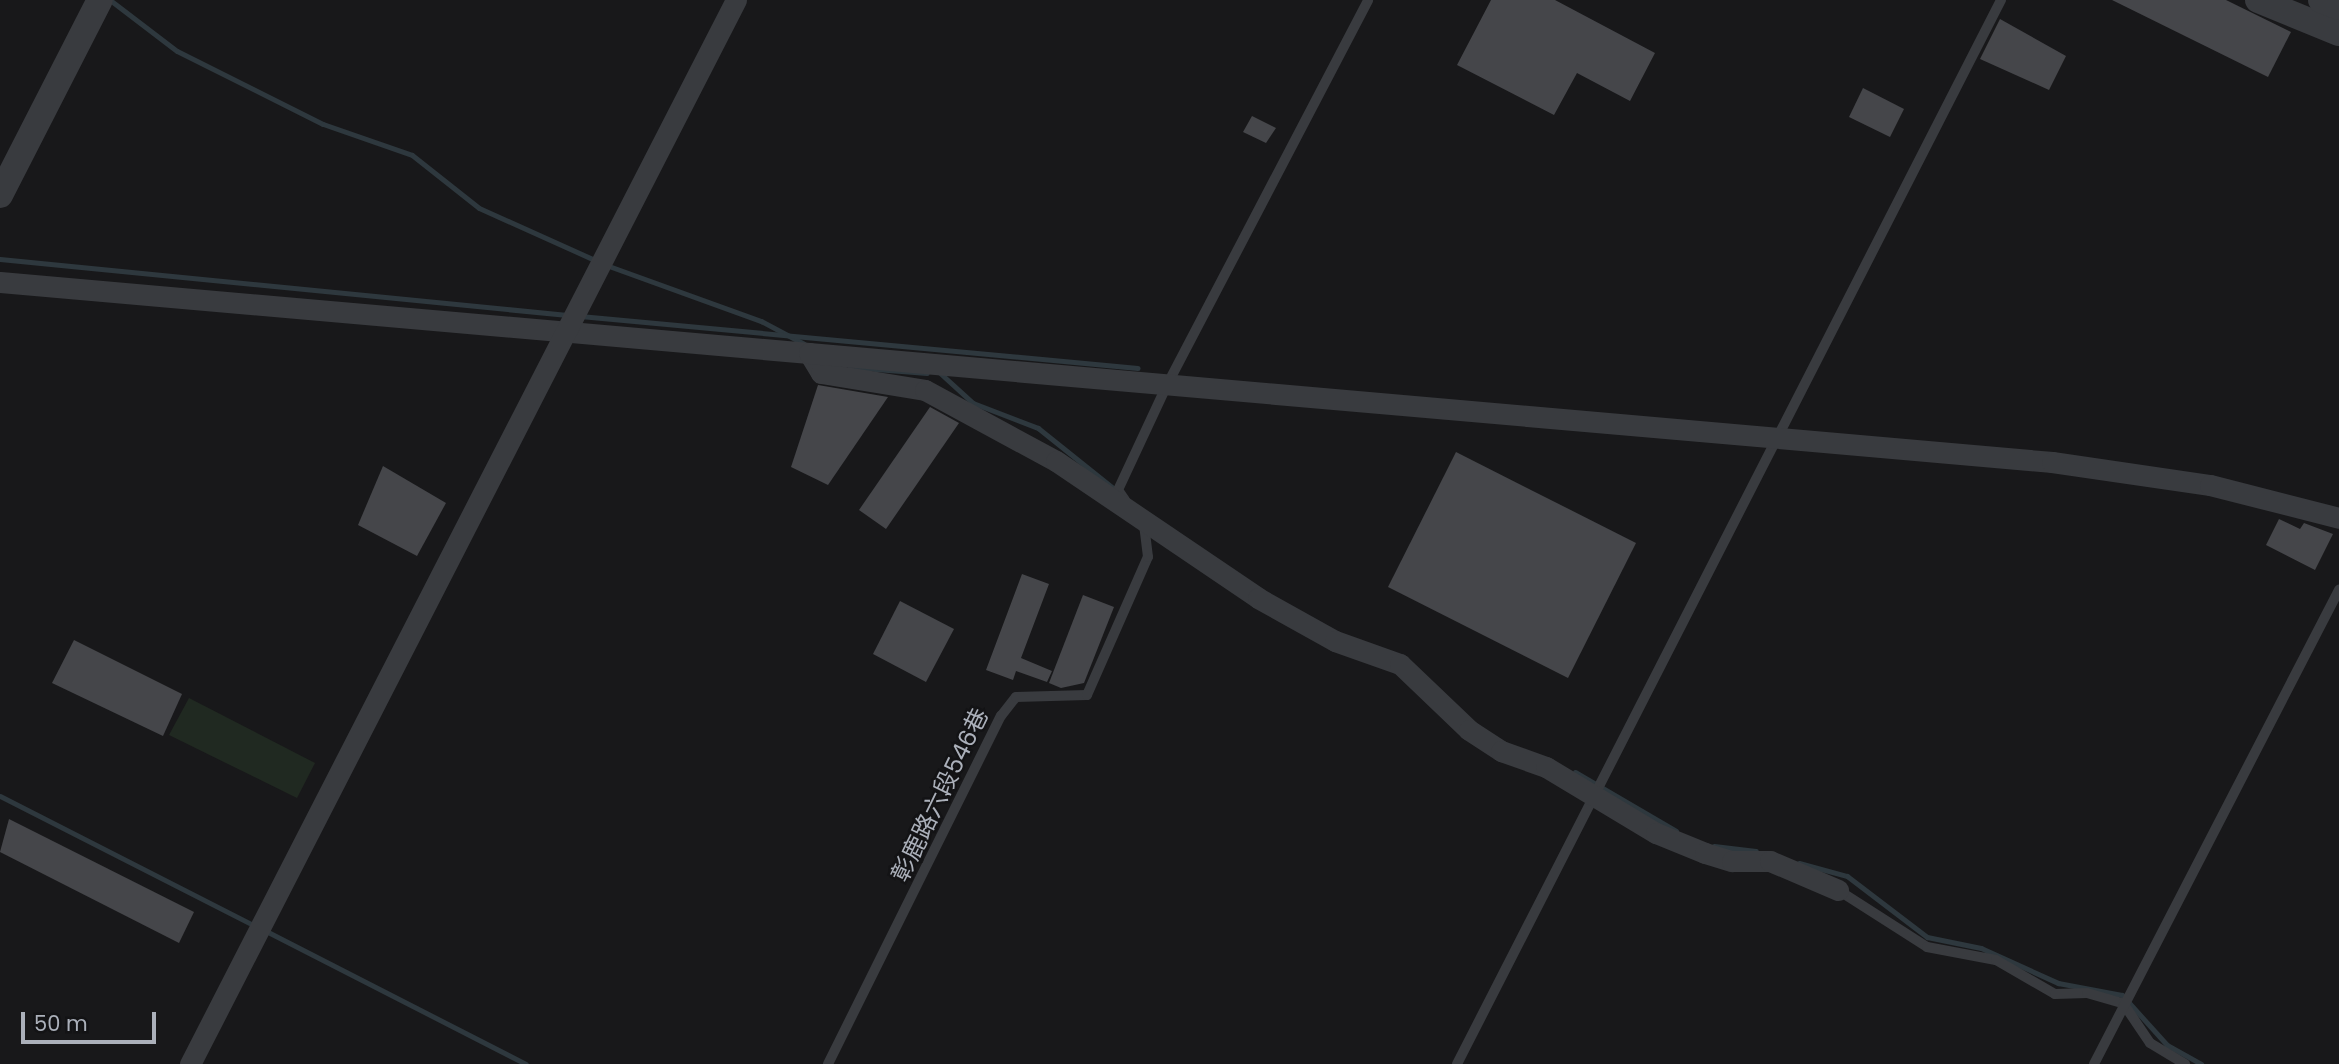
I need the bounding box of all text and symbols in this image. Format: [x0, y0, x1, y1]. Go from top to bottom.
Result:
street label: 彰鹿路六段546巷 [886, 704, 994, 886]
scale bar [24, 998, 159, 1042]
text: 50 m [34, 1009, 88, 1038]

